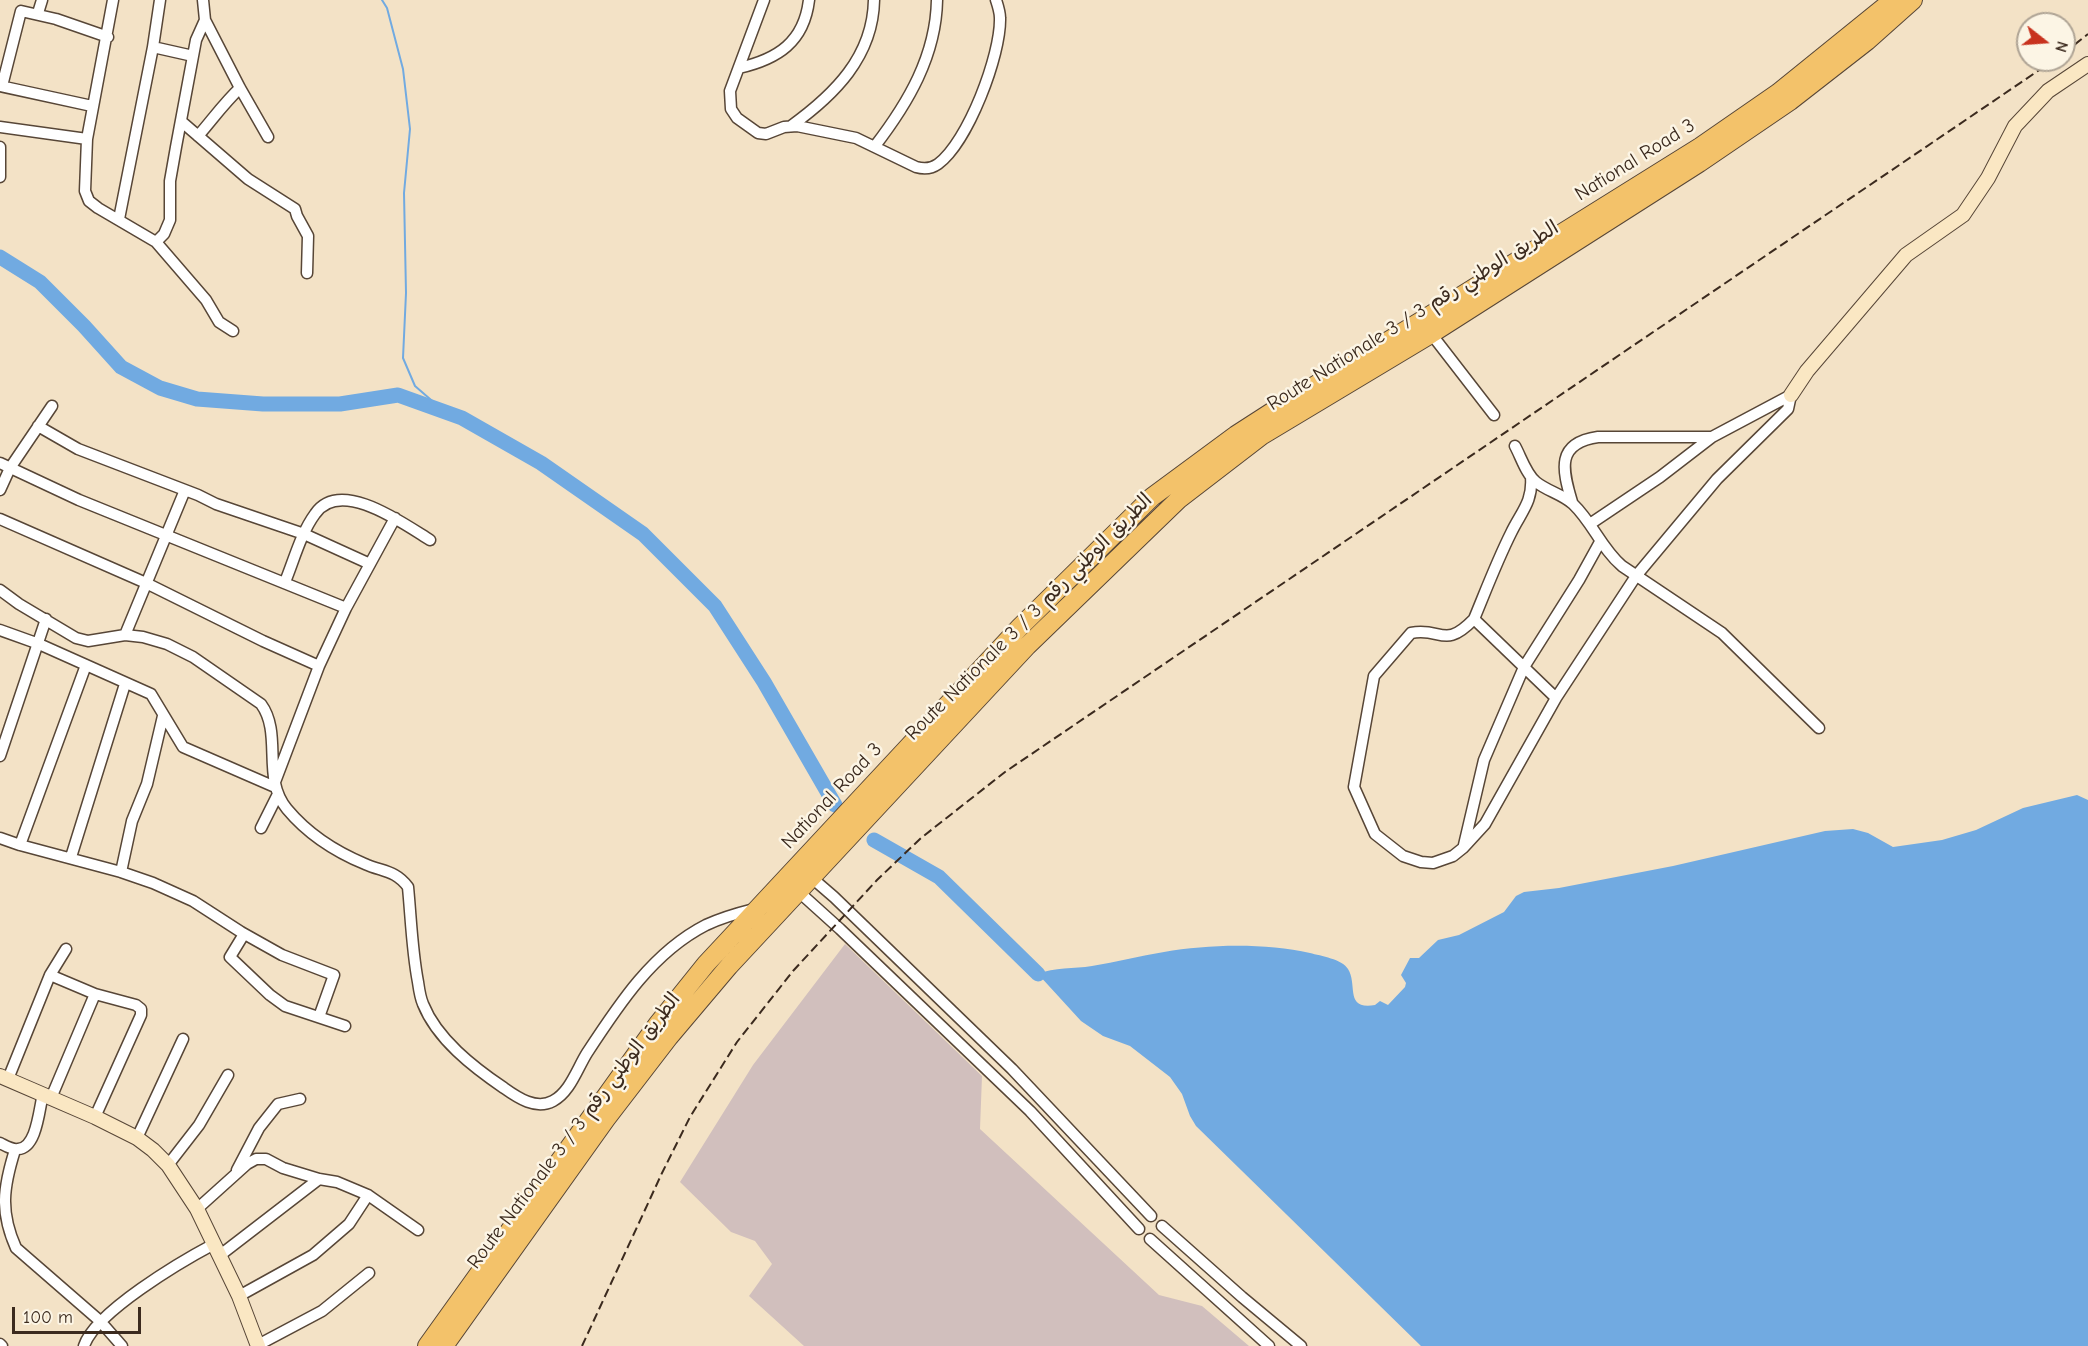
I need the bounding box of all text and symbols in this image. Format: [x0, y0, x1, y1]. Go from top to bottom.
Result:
north arrow [2016, 12, 2076, 72]
text: N [2051, 39, 2071, 54]
street label: National Road 3 [1571, 114, 1699, 206]
street label: Route Nationale 3 / الطريق الوطني رقم 3 [1263, 216, 1563, 416]
street label: Route Nationale 3 / الطريق الوطني رقم 3 [901, 489, 1157, 745]
street label: National Road 3 [777, 738, 887, 854]
street label: Route Nationale 3 / الطريق الوطني رقم 3 [462, 988, 686, 1274]
scale bar [15, 1295, 144, 1333]
text: 100 m [23, 1307, 73, 1328]

